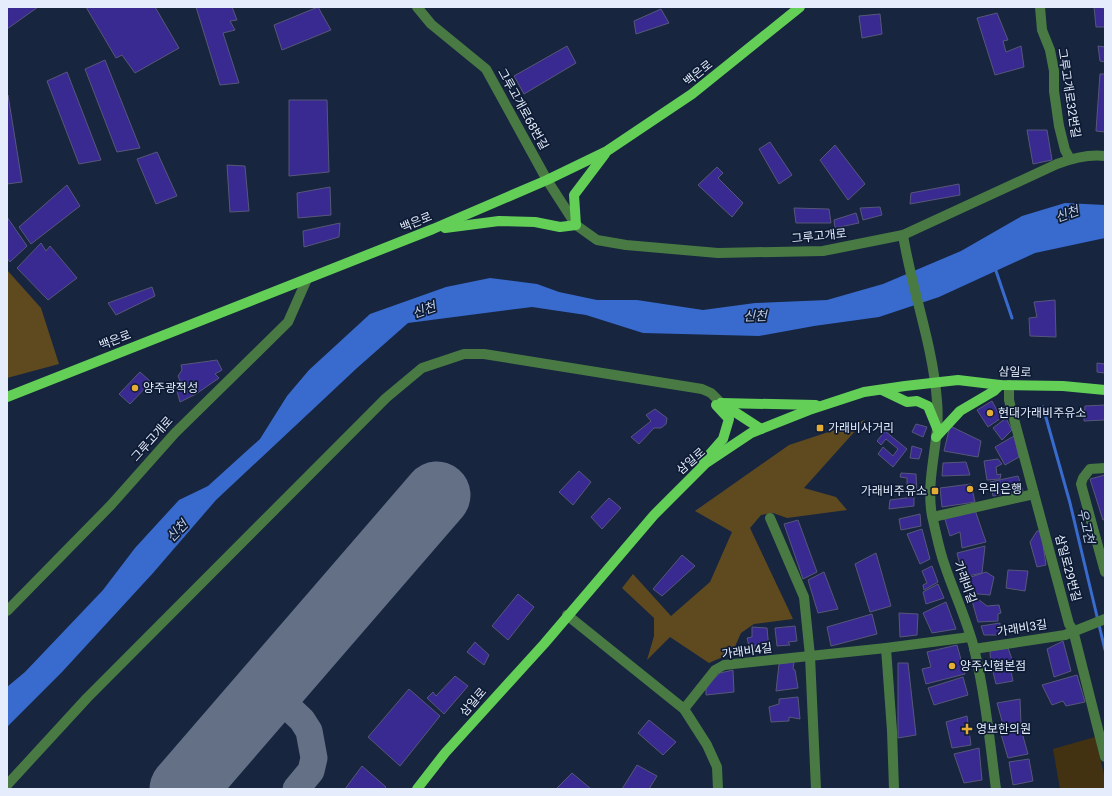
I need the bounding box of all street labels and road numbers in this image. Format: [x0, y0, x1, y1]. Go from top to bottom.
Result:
street label: 그루고개로32번길 [1055, 47, 1083, 139]
street label: 백은로 [681, 57, 715, 89]
street label: 그루고개로68번길 [495, 66, 551, 152]
street label: 백은로 [398, 209, 434, 235]
street label: 그루고개로 [791, 226, 847, 246]
street label: 백은로 [97, 328, 133, 352]
street label: 삼일로 [998, 364, 1032, 380]
street label: 그루고개로 [128, 414, 176, 464]
street label: 삼일로 [674, 445, 708, 477]
street label: 삼일로29번길 [1052, 533, 1084, 603]
street label: 가래비길 [951, 559, 979, 605]
street label: 가래비3길 [996, 617, 1048, 639]
street label: 가래비4길 [721, 641, 773, 661]
street label: 삼일로 [457, 685, 489, 719]

